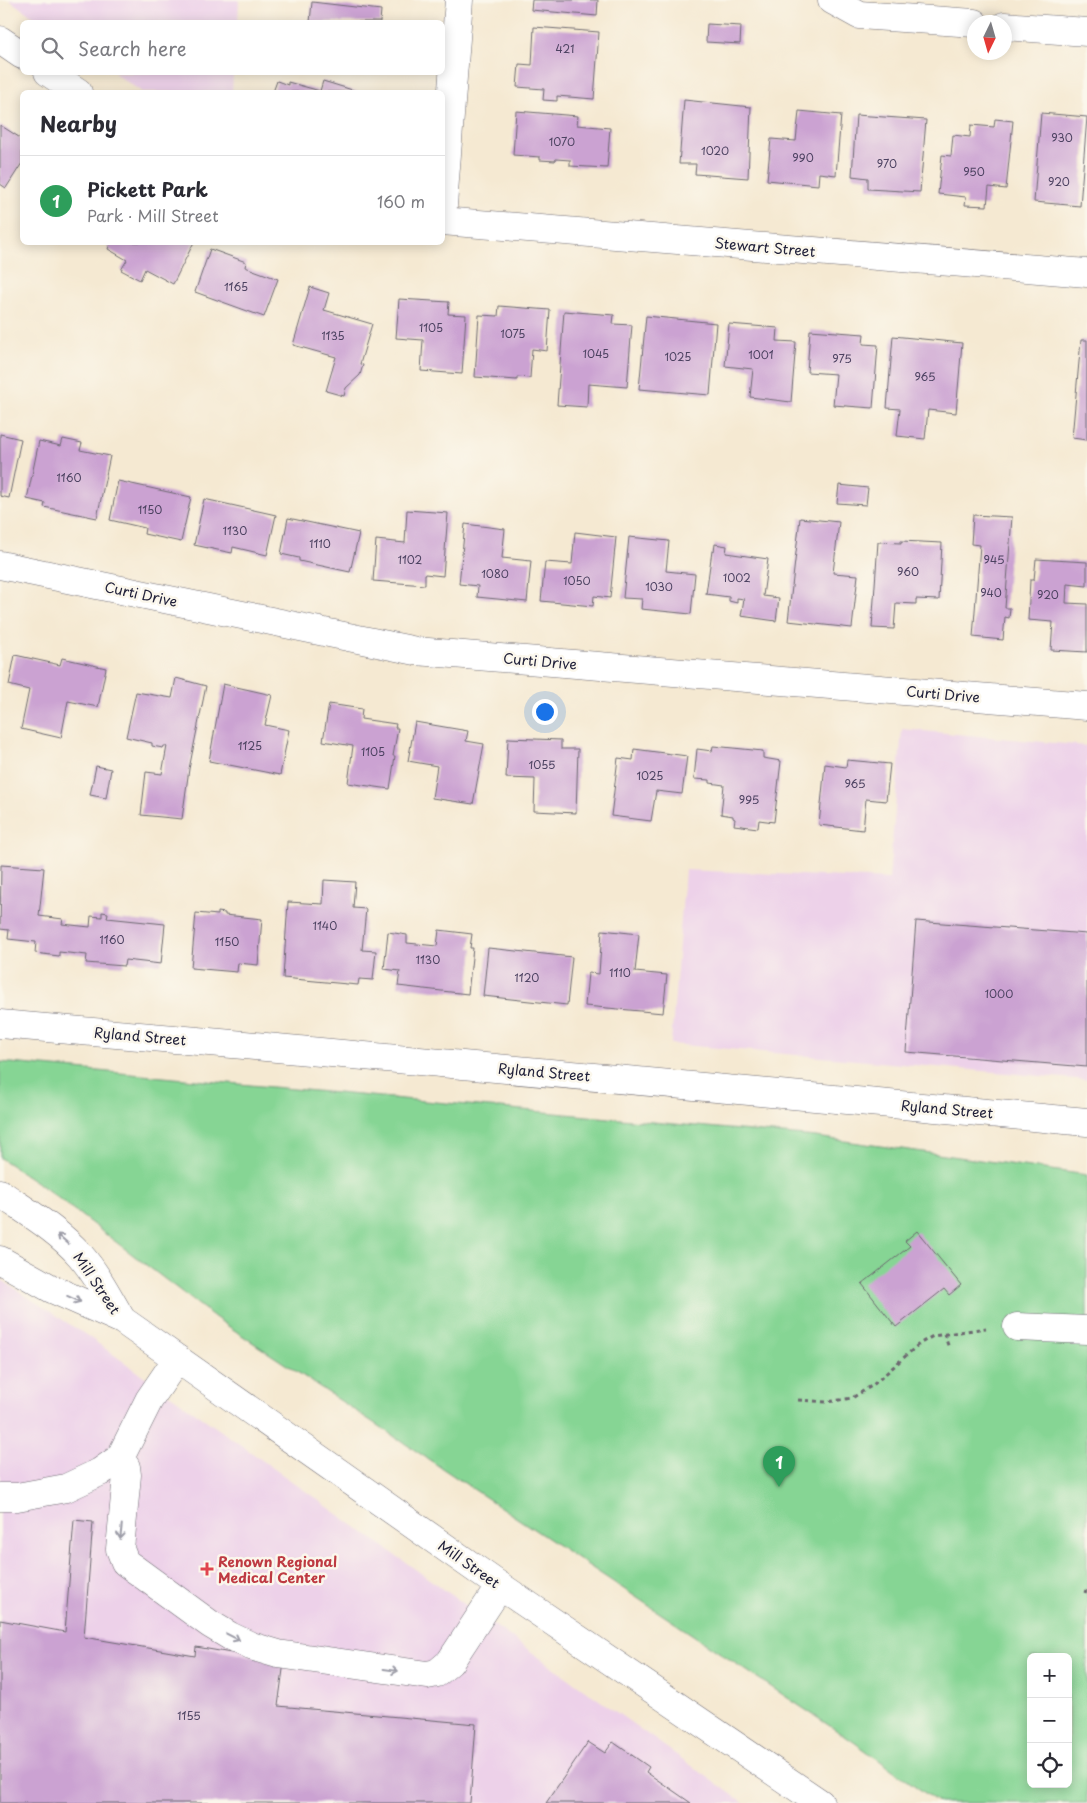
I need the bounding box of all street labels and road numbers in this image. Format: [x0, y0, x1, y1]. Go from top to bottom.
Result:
street label: Stewart Street [714, 232, 817, 262]
street label: Curti Drive [103, 576, 179, 612]
street label: Curti Drive [502, 647, 578, 675]
street label: Curti Drive [905, 680, 981, 708]
street label: Ryland Street [93, 1022, 187, 1051]
street label: Ryland Street [497, 1058, 591, 1087]
street label: Ryland Street [900, 1095, 994, 1124]
street label: Mill Street [68, 1248, 126, 1319]
street label: Mill Street [434, 1535, 504, 1593]

